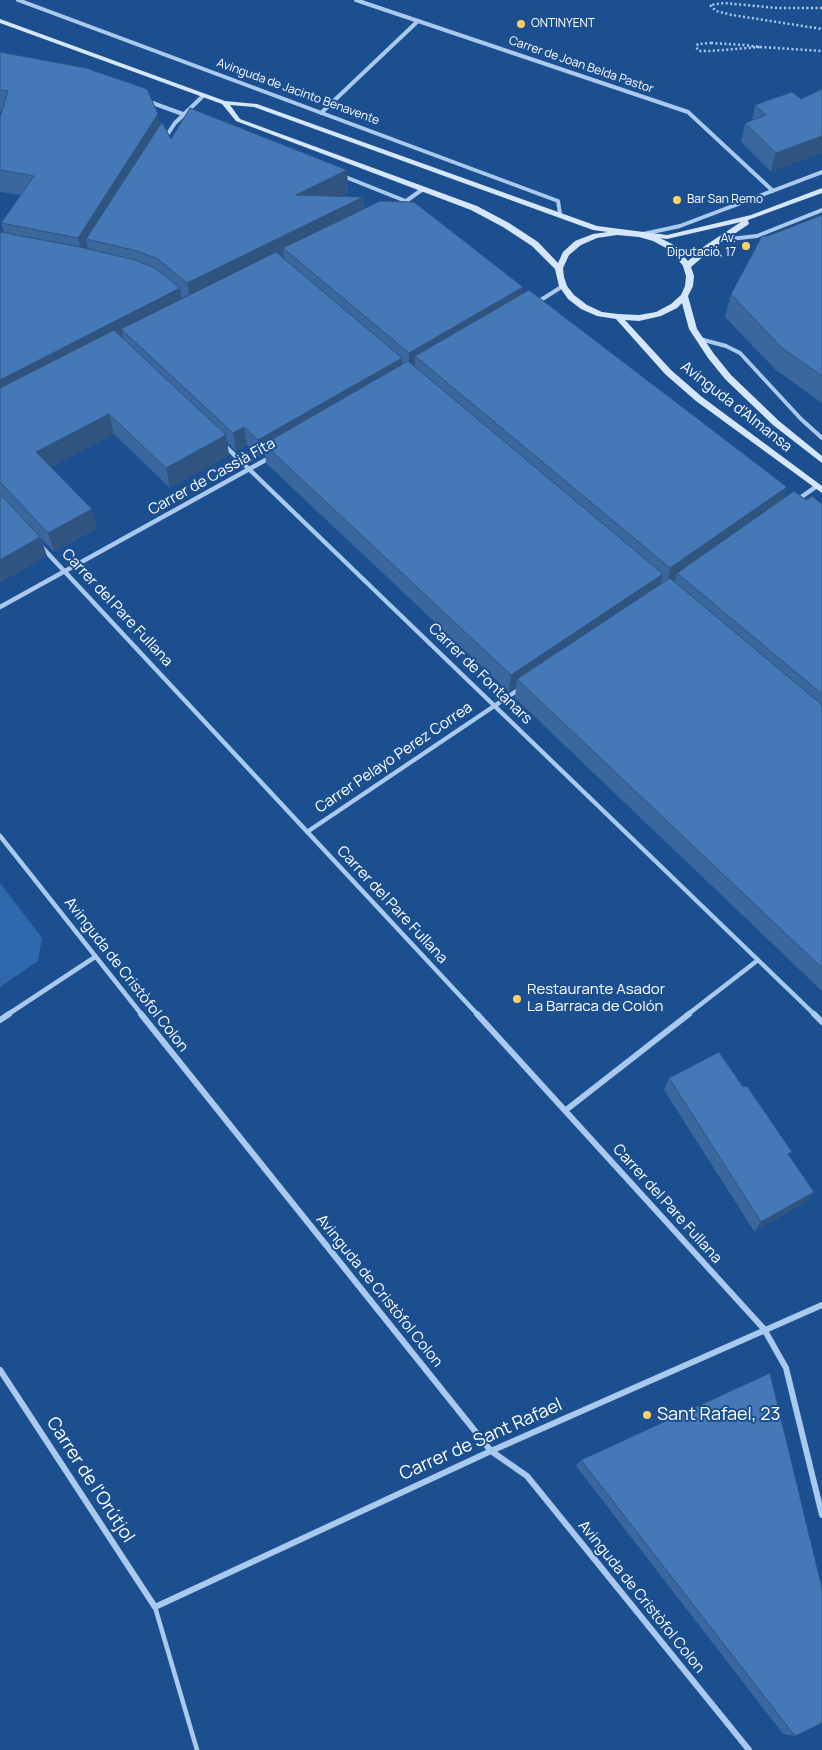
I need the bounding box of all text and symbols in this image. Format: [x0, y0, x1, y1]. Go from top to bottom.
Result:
place label: ONTINYENT [531, 17, 595, 31]
marker: ONTINYENT [515, 18, 527, 30]
street label: Carrer de Joan Belda Pastor [507, 33, 655, 97]
street label: Avinguda de Jacinto Benavente [215, 56, 381, 128]
place label: Bar San Remo [687, 193, 763, 207]
marker: Bar San Remo [671, 194, 683, 206]
place label: Av. Diputació, 17 [667, 232, 736, 260]
marker: Av. Diputació, 17 [740, 240, 752, 252]
street label: Avinguda d'Almansa [677, 358, 795, 456]
street label: Carrer de Cassià Fita [145, 435, 279, 519]
street label: Carrer del Pare Fullana [58, 545, 176, 671]
street label: Carrer de Fontanars [424, 620, 536, 728]
street label: Carrer Pelayo Perez Correa [312, 699, 476, 817]
street label: Carrer del Pare Fullana [333, 842, 451, 968]
street label: Avinguda de Cristòfol Colon [60, 894, 192, 1056]
place label: Restaurante Asador La Barraca de Colón [527, 981, 665, 1016]
marker: Restaurante Asador La Barraca de Colón [511, 993, 523, 1005]
street label: Carrer del Pare Fullana [609, 1141, 725, 1267]
street label: Avinguda de Cristòfol Colon [312, 1211, 446, 1371]
street label: Carrer de Sant Rafael [396, 1394, 566, 1486]
place label: Sant Rafael, 23 [657, 1404, 780, 1426]
marker: Sant Rafael, 23 [641, 1409, 653, 1421]
street label: Carrer de l'Orútjol [41, 1413, 139, 1547]
street label: Avinguda de Cristòfol Colon [574, 1517, 708, 1677]

